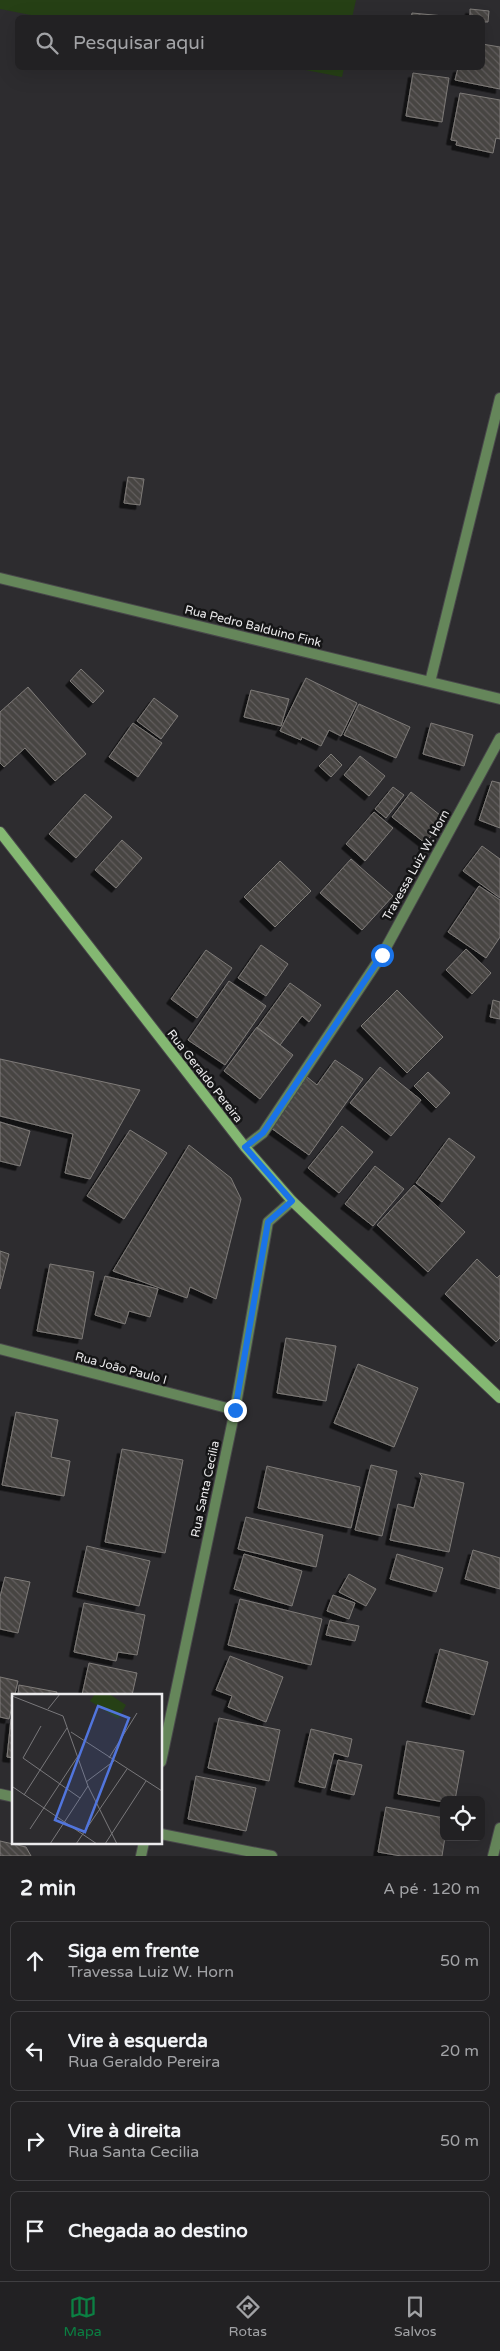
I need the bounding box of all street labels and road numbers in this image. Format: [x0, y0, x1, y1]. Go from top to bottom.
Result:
street label: Rua Pedro Balduino Fink [183, 602, 323, 650]
street label: Travessa Luiz W. Horn [380, 807, 452, 923]
street label: Rua Geraldo Pereira [164, 1027, 246, 1125]
street label: Rua João Paulo I [74, 1349, 168, 1387]
street label: Rua Santa Cecilia [188, 1439, 222, 1539]

